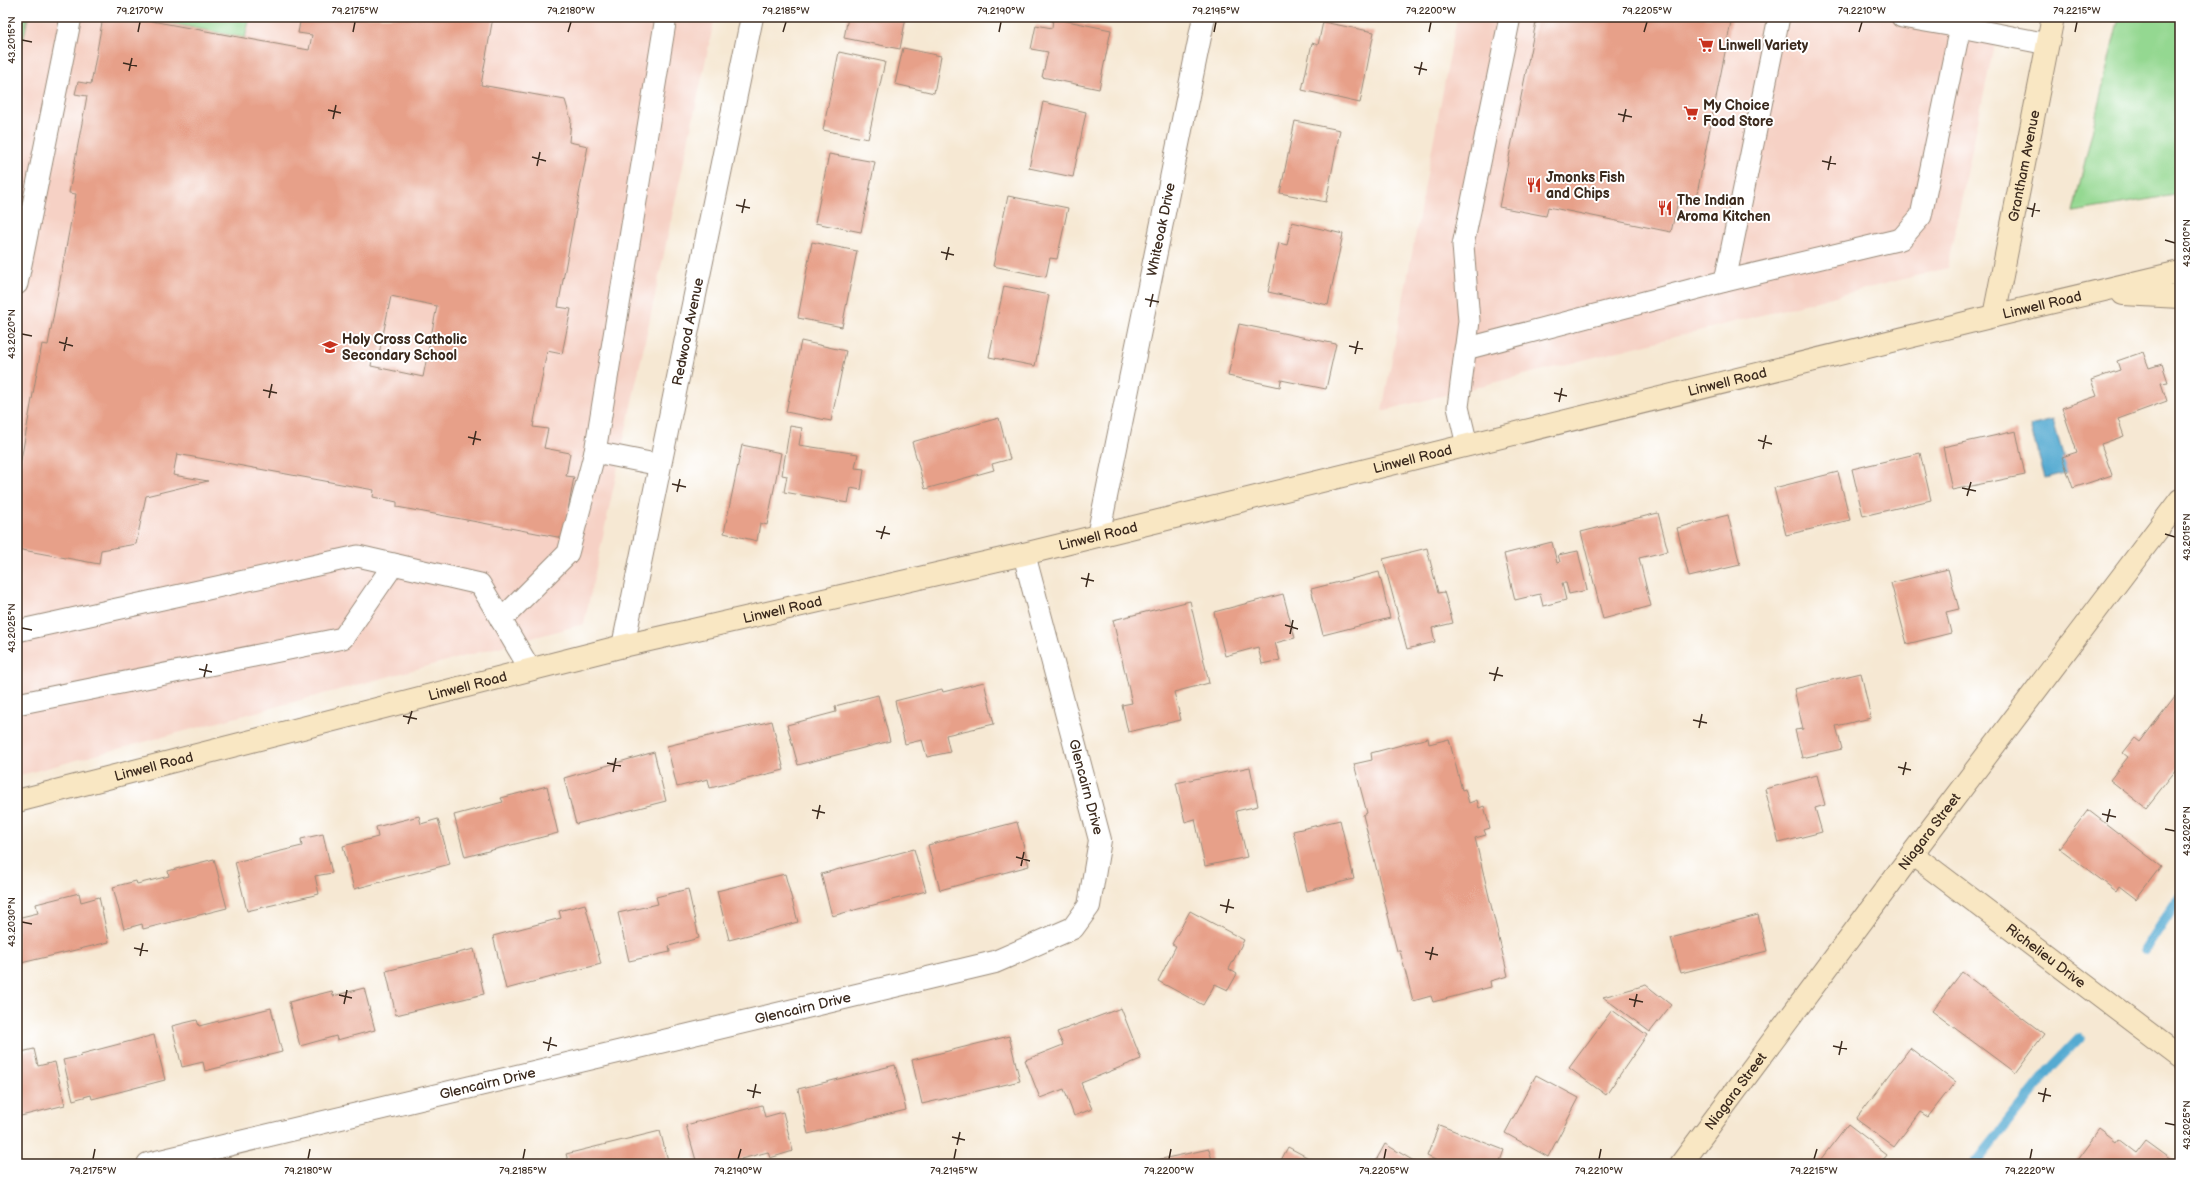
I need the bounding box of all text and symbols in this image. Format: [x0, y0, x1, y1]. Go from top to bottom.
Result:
text: 79.2170°W [117, 5, 163, 17]
text: 79.2175°W [332, 5, 378, 17]
text: 79.2180°W [547, 5, 595, 17]
text: 79.2185°W [762, 5, 810, 17]
text: 79.2190°W [977, 5, 1025, 17]
text: 79.2195°W [1192, 5, 1240, 17]
text: 79.2200°W [1406, 5, 1456, 17]
text: 79.2205°W [1622, 5, 1672, 17]
text: 79.2210°W [1838, 5, 1886, 17]
text: 79.2215°W [2053, 5, 2101, 17]
text: 43.2015°N [6, 16, 18, 64]
supermarket icon: Linwell Variety [1697, 36, 1715, 54]
place label: Linwell Variety [1718, 37, 1809, 54]
place label: My Choice Food Store [1703, 97, 1773, 130]
supermarket icon: My Choice Food Store [1682, 104, 1700, 122]
street label: Grantham Avenue [2004, 109, 2043, 223]
place label: Jmonks Fish and Chips [1546, 169, 1625, 202]
restaurant icon: Jmonks Fish and Chips [1525, 176, 1543, 194]
street label: Whiteoak Drive [1143, 181, 1178, 278]
place label: The Indian Aroma Kitchen [1676, 192, 1771, 225]
restaurant icon: The Indian Aroma Kitchen [1656, 199, 1674, 217]
text: 43.2010°N [2181, 219, 2193, 267]
street label: Redwood Avenue [668, 276, 707, 387]
street label: Linwell Road [2001, 287, 2083, 322]
text: 43.2020°N [6, 309, 18, 359]
place label: Holy Cross Catholic Secondary School [342, 331, 468, 364]
school or university icon: Holy Cross Catholic Secondary School [321, 338, 339, 356]
street label: Linwell Road [1686, 364, 1768, 399]
street label: Linwell Road [1371, 441, 1454, 477]
text: 43.2015°N [2181, 513, 2193, 561]
street label: Linwell Road [1057, 518, 1139, 554]
street label: Linwell Road [741, 592, 824, 627]
text: 43.2025°N [6, 603, 18, 653]
street label: Linwell Road [426, 668, 509, 704]
street label: Glencairn Drive [1065, 737, 1107, 837]
street label: Linwell Road [112, 748, 195, 784]
street label: Niagara Street [1895, 789, 1964, 873]
text: 43.2020°N [2181, 806, 2193, 856]
text: 43.2030°N [6, 897, 18, 947]
street label: Richelieu Drive [2003, 920, 2089, 991]
street label: Glencairn Drive [753, 988, 852, 1028]
street label: Niagara Street [1701, 1048, 1770, 1133]
street label: Glencairn Drive [438, 1063, 537, 1103]
text: 43.2025°N [2181, 1100, 2193, 1150]
text: 79.2175°W [70, 1165, 116, 1177]
text: 79.2180°W [284, 1165, 332, 1177]
text: 79.2185°W [499, 1165, 547, 1177]
text: 79.2190°W [714, 1165, 762, 1177]
text: 79.2195°W [930, 1165, 978, 1177]
text: 79.2200°W [1144, 1165, 1194, 1177]
text: 79.2205°W [1359, 1165, 1409, 1177]
text: 79.2210°W [1575, 1165, 1623, 1177]
text: 79.2215°W [1790, 1165, 1838, 1177]
text: 79.2220°W [2005, 1165, 2055, 1177]

